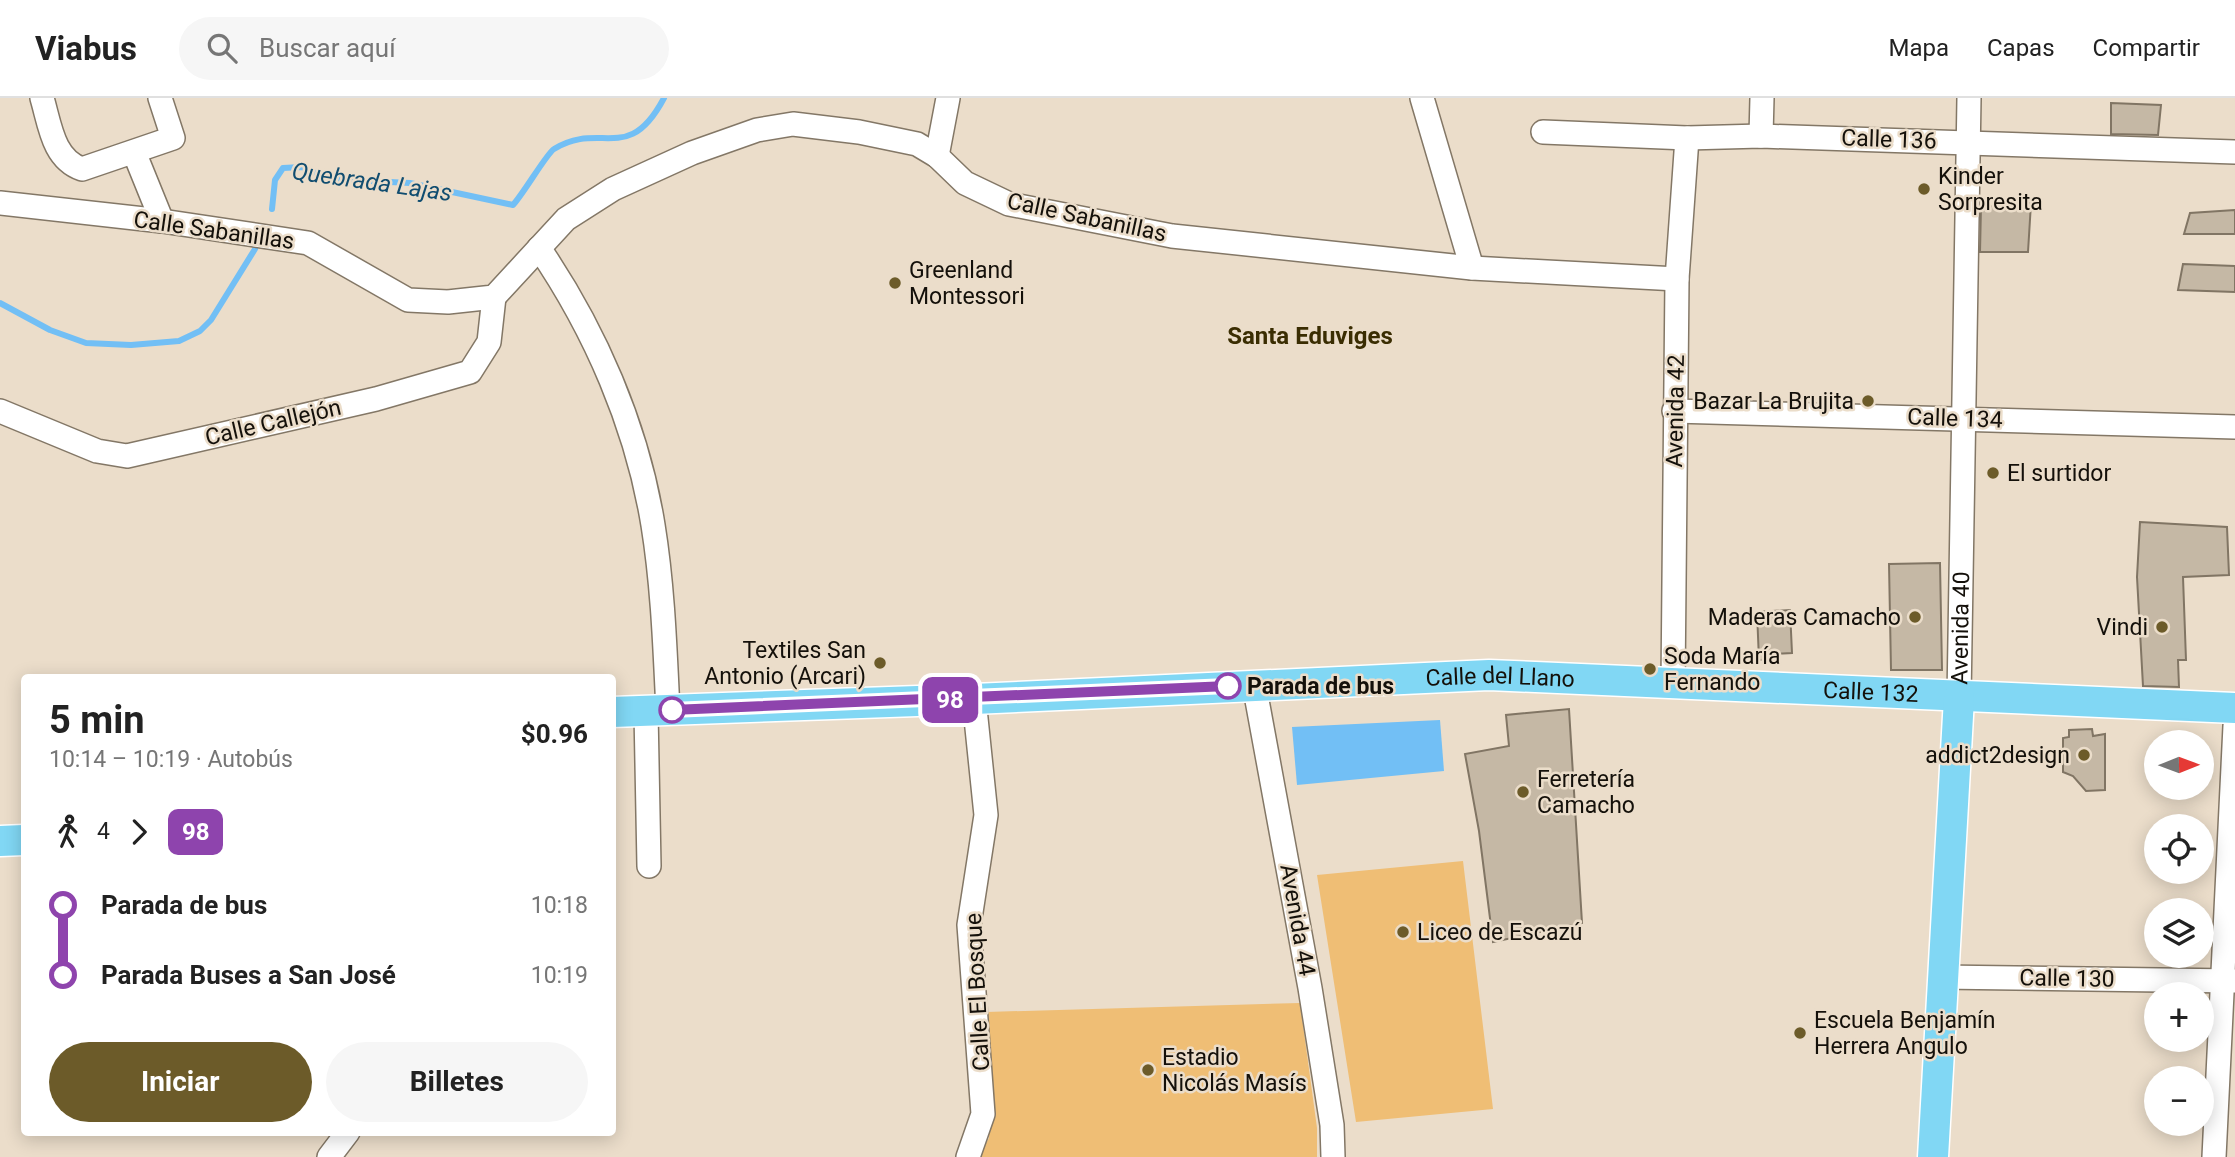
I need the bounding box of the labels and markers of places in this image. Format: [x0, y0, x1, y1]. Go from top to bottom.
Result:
place label: Kinder Sorpresita [1938, 163, 2043, 216]
marker: Kinder Sorpresita [1916, 181, 1932, 197]
place label: Greenland Montessori [909, 257, 1025, 310]
marker: Greenland Montessori [887, 275, 903, 291]
place label: Bazar La Brujita [1693, 388, 1854, 415]
marker: Bazar La Brujita [1860, 393, 1876, 409]
place label: El surtidor [2007, 460, 2111, 487]
marker: El surtidor [1985, 465, 2001, 481]
place label: Maderas Camacho [1708, 604, 1901, 631]
marker: Maderas Camacho [1907, 609, 1923, 625]
place label: Vindi [2096, 614, 2148, 641]
marker: Vindi [2154, 619, 2170, 635]
place label: Textiles San Antonio (Arcari) [704, 637, 866, 690]
place label: Soda María Fernando [1664, 643, 1781, 696]
marker: Textiles San Antonio (Arcari) [872, 655, 888, 671]
marker: Soda María Fernando [1642, 661, 1658, 677]
marker: Parada de bus [1215, 673, 1241, 699]
place label: Parada de bus [1247, 673, 1394, 700]
unlabelled marker [659, 697, 685, 723]
place label: addict2design [1925, 742, 2070, 769]
marker: addict2design [2076, 747, 2092, 763]
place label: Ferretería Camacho [1537, 766, 1635, 819]
marker: Ferretería Camacho [1515, 784, 1531, 800]
place label: Liceo de Escazú [1417, 919, 1583, 946]
marker: Liceo de Escazú [1395, 924, 1411, 940]
place label: Escuela Benjamín Herrera Angulo [1814, 1007, 1995, 1060]
marker: Escuela Benjamín Herrera Angulo [1792, 1025, 1808, 1041]
place label: Estadio Nicolás Masís [1162, 1044, 1307, 1097]
marker: Estadio Nicolás Masís [1140, 1062, 1156, 1078]

